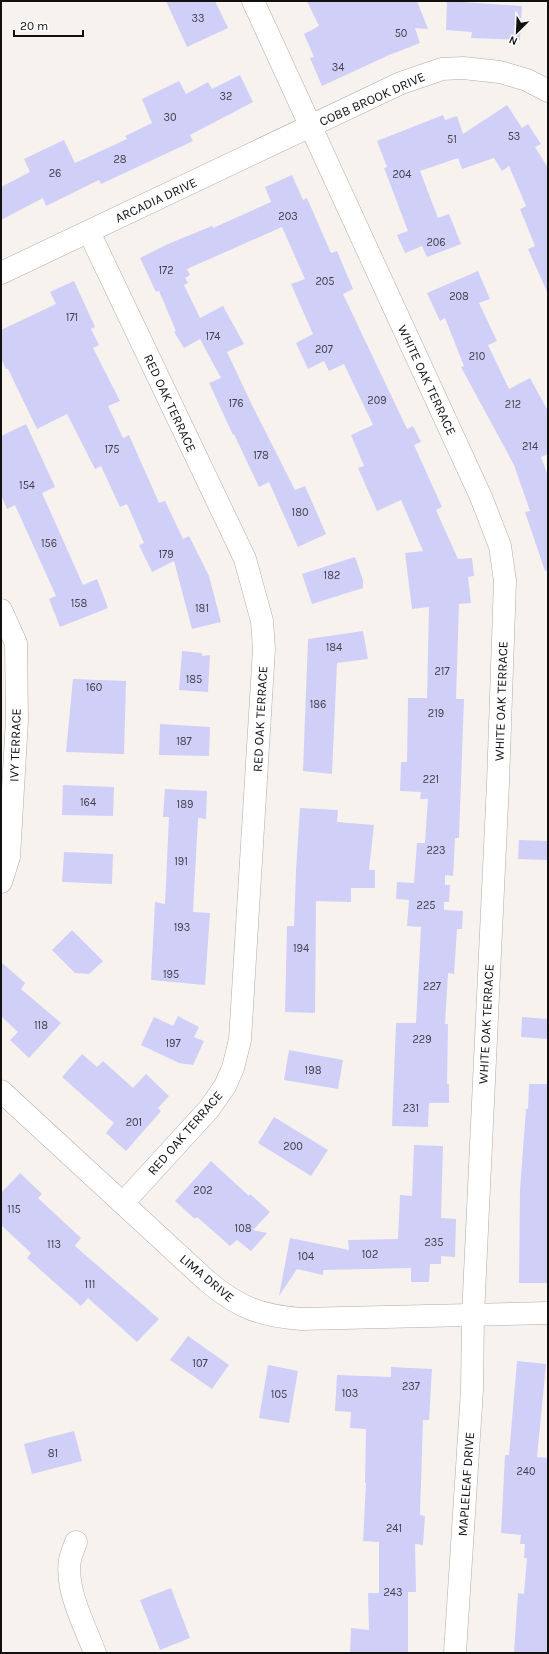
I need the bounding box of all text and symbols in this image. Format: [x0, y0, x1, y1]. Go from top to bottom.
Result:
scale bar [14, 12, 83, 38]
house number: 33 [192, 12, 205, 25]
north arrow [497, 12, 537, 52]
text: 20 m [20, 19, 48, 33]
house number: 50 [395, 27, 407, 40]
text: N [507, 33, 519, 48]
house number: 34 [332, 61, 344, 74]
street label: COBB BROOK DRIVE [317, 69, 427, 129]
house number: 32 [220, 90, 232, 103]
house number: 30 [163, 111, 177, 124]
house number: 53 [508, 130, 520, 143]
house number: 51 [447, 133, 457, 146]
house number: 28 [113, 153, 127, 166]
house number: 26 [49, 167, 61, 180]
house number: 204 [392, 168, 412, 181]
street label: ARCADIA DRIVE [113, 175, 199, 225]
house number: 203 [278, 210, 298, 223]
house number: 206 [426, 236, 446, 249]
house number: 172 [158, 264, 174, 277]
house number: 205 [315, 275, 335, 288]
house number: 208 [449, 290, 469, 303]
house number: 171 [66, 311, 78, 324]
street label: WHITE OAK TERRACE [395, 322, 459, 438]
house number: 174 [206, 330, 220, 343]
house number: 207 [315, 343, 333, 356]
house number: 210 [469, 350, 485, 363]
street label: RED OAK TERRACE [141, 352, 199, 454]
house number: 209 [367, 394, 387, 407]
house number: 176 [228, 397, 244, 410]
house number: 212 [505, 398, 521, 411]
house number: 214 [522, 440, 538, 453]
house number: 175 [104, 443, 120, 456]
house number: 178 [253, 449, 269, 462]
house number: 154 [19, 479, 35, 492]
house number: 180 [292, 506, 308, 519]
house number: 156 [41, 537, 57, 550]
house number: 179 [158, 548, 174, 561]
house number: 182 [324, 569, 340, 582]
house number: 158 [71, 597, 88, 610]
house number: 181 [195, 602, 209, 615]
house number: 184 [326, 641, 342, 654]
street label: WHITE OAK TERRACE [491, 641, 511, 761]
house number: 217 [434, 665, 450, 678]
street label: RED OAK TERRACE [250, 666, 270, 772]
house number: 185 [186, 673, 202, 686]
house number: 160 [86, 681, 102, 694]
house number: 186 [310, 698, 326, 711]
house number: 219 [428, 707, 444, 720]
street label: IVY TERRACE [6, 708, 24, 782]
house number: 187 [176, 735, 192, 748]
house number: 221 [423, 773, 439, 786]
house number: 164 [80, 796, 96, 809]
house number: 189 [177, 798, 193, 811]
house number: 223 [426, 844, 446, 857]
house number: 191 [174, 855, 188, 868]
house number: 225 [417, 899, 435, 912]
house number: 193 [174, 921, 190, 934]
house number: 194 [293, 942, 309, 955]
street label: WHITE OAK TERRACE [475, 964, 497, 1084]
house number: 195 [163, 968, 179, 981]
house number: 227 [423, 980, 441, 993]
house number: 118 [34, 1019, 48, 1032]
house number: 229 [412, 1033, 432, 1046]
house number: 197 [165, 1037, 181, 1050]
house number: 198 [305, 1064, 322, 1077]
street label: RED OAK TERRACE [144, 1088, 226, 1178]
house number: 231 [403, 1102, 419, 1115]
house number: 201 [126, 1116, 142, 1129]
house number: 200 [283, 1140, 303, 1153]
house number: 202 [193, 1184, 213, 1197]
house number: 115 [7, 1203, 21, 1216]
house number: 108 [235, 1222, 252, 1235]
house number: 235 [424, 1236, 444, 1249]
house number: 113 [47, 1238, 61, 1251]
house number: 102 [362, 1248, 378, 1261]
house number: 104 [298, 1250, 314, 1263]
street label: LIMA DRIVE [177, 1251, 237, 1305]
house number: 111 [85, 1278, 95, 1291]
house number: 107 [192, 1357, 208, 1370]
house number: 237 [402, 1380, 420, 1393]
house number: 103 [342, 1387, 358, 1400]
house number: 105 [271, 1388, 287, 1401]
street label: MAPLELEAF DRIVE [455, 1431, 477, 1537]
house number: 81 [48, 1447, 58, 1460]
house number: 240 [516, 1465, 536, 1478]
house number: 241 [386, 1522, 402, 1535]
house number: 243 [383, 1586, 403, 1599]

